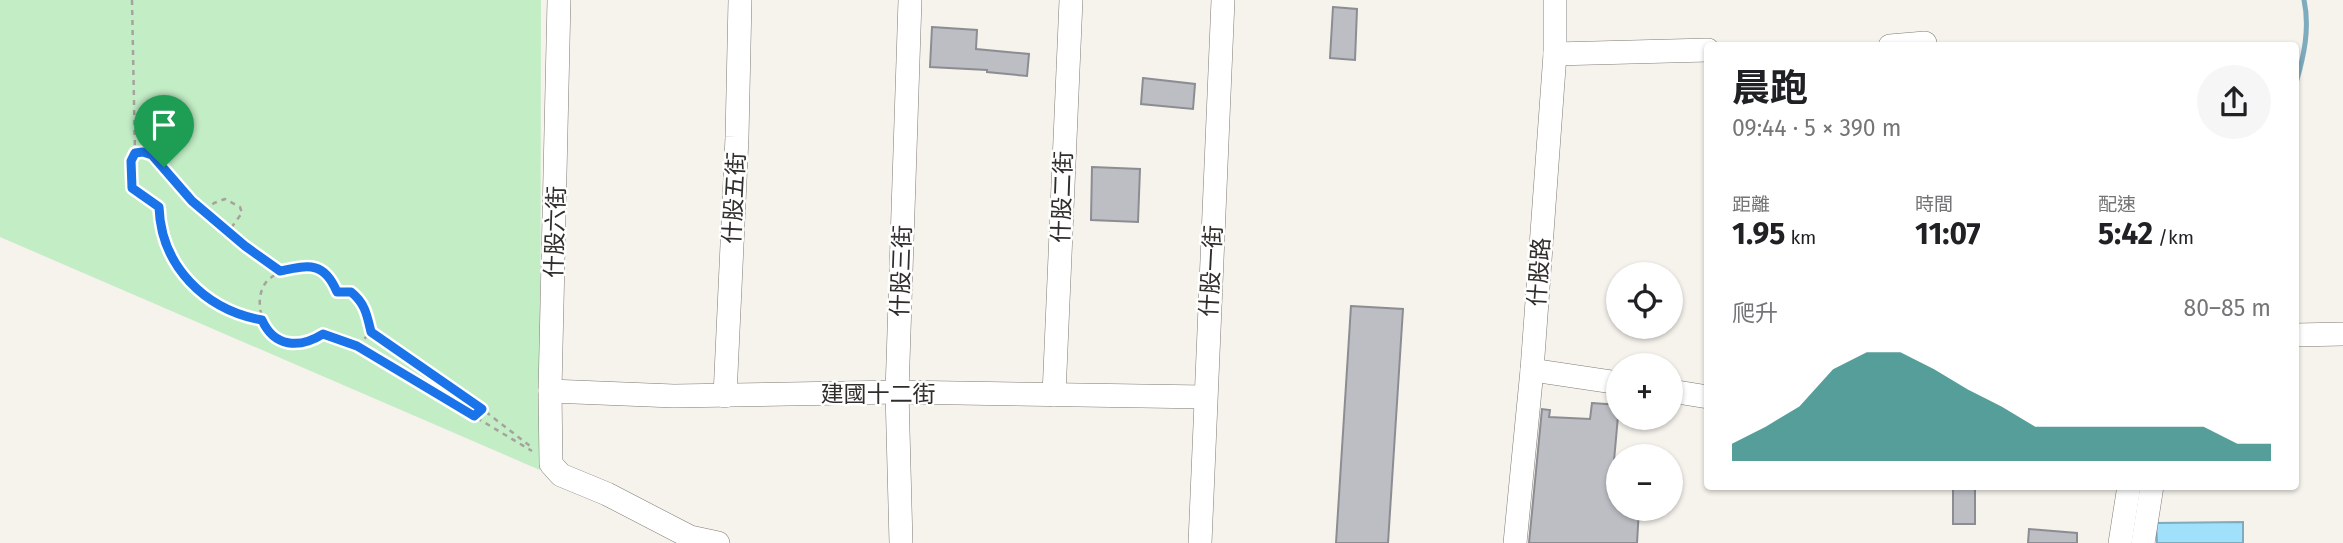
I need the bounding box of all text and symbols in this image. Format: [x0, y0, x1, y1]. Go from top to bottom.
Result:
text: 晨跑 [1732, 65, 1808, 111]
button: share [2197, 65, 2271, 139]
pin [134, 95, 194, 167]
icon: arrive [145, 106, 183, 144]
text: 09:44 · 5 × 390 m [1732, 114, 1901, 142]
street label: 什股五街 [718, 151, 750, 245]
street label: 什股二街 [1046, 151, 1078, 243]
street label: 什股六街 [539, 186, 571, 278]
text: 距離 [1732, 193, 1770, 216]
text: 時間 [1915, 193, 1953, 216]
text: 配速 [2098, 193, 2136, 216]
text: 1.95 [1732, 216, 1785, 252]
text: 11:07 [1915, 216, 1981, 252]
text: 5:42 [2098, 216, 2153, 252]
street label: 什股一街 [1195, 224, 1227, 318]
street label: 什股三街 [885, 225, 917, 317]
text: km [1785, 226, 1816, 249]
text: /km [2153, 226, 2194, 249]
street label: 什股路 [1523, 237, 1555, 307]
map controls [1606, 262, 1683, 521]
button: locate [1606, 262, 1683, 339]
text: 80–85 m [2184, 294, 2271, 322]
text: 爬升 [1732, 299, 1778, 327]
button: + [1606, 353, 1683, 430]
street label: 建國十二街 [821, 380, 936, 408]
button: − [1606, 444, 1683, 521]

